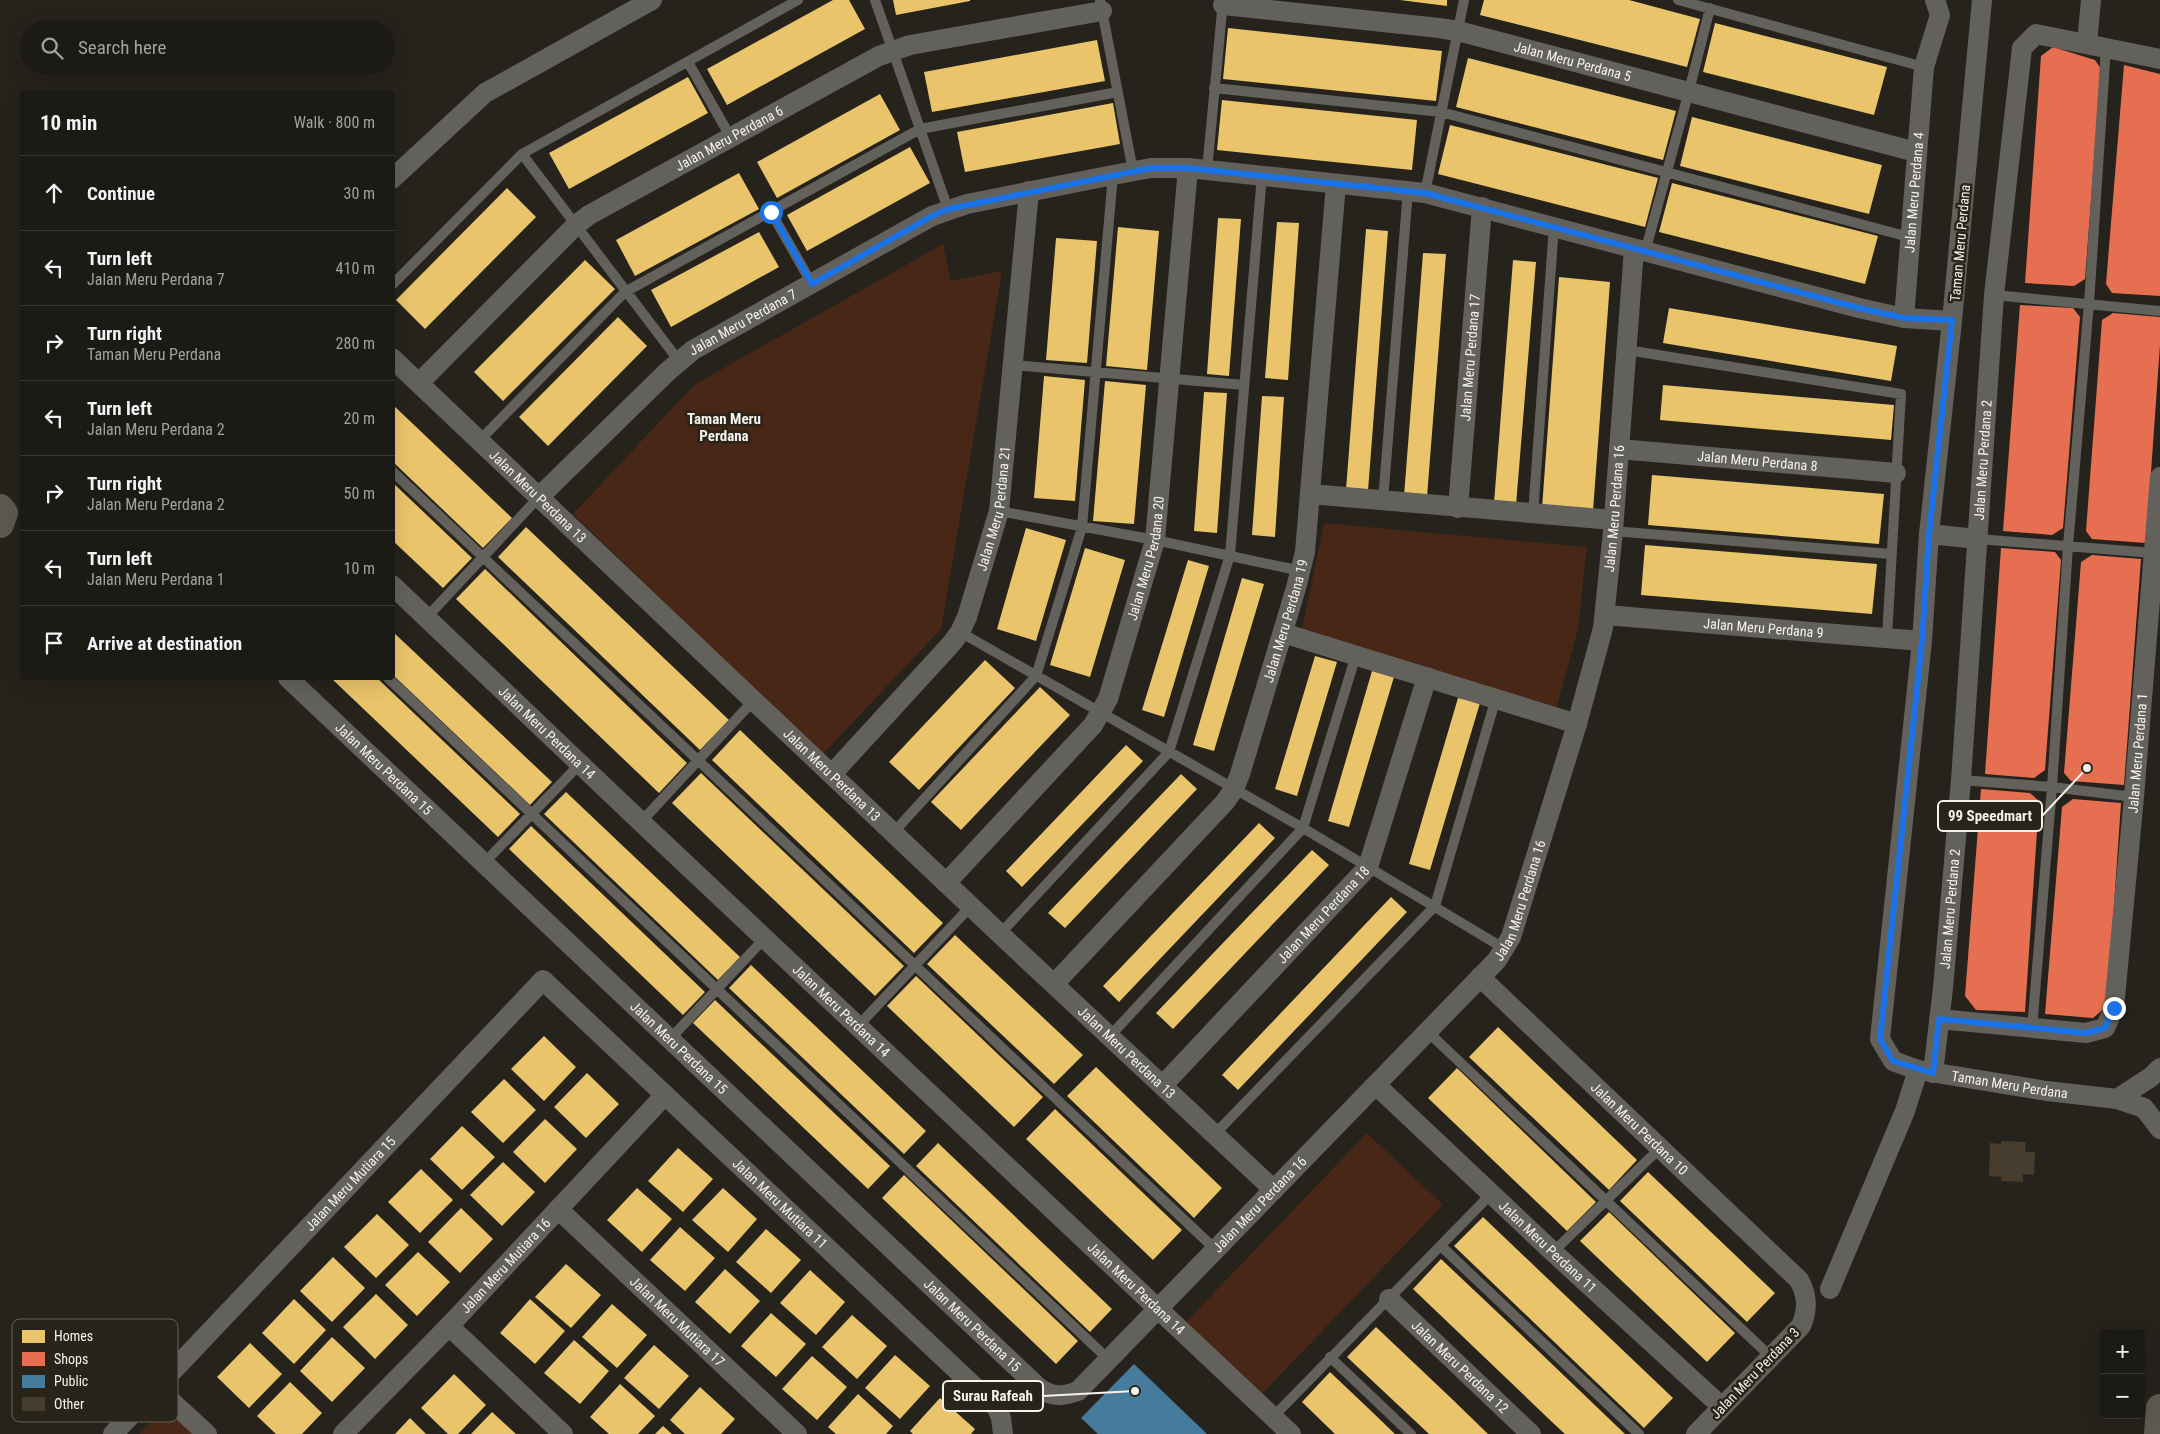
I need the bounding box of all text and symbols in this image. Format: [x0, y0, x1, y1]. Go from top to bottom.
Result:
search box [20, 20, 395, 75]
icon: search [38, 34, 66, 62]
text: Search here [78, 36, 166, 59]
street label: Jalan Meru Perdana 5 [1512, 38, 1633, 84]
street label: Jalan Meru Perdana 6 [672, 102, 786, 174]
text: 10 min [40, 111, 97, 135]
text: Walk · 800 m [294, 113, 375, 132]
street label: Jalan Meru Perdana 4 [1901, 132, 1927, 253]
icon: ahead [40, 179, 68, 207]
text: Continue [87, 182, 155, 205]
text: 30 m [343, 184, 375, 203]
street label: Taman Meru Perdana [1947, 184, 1973, 302]
route start [760, 201, 783, 224]
text: Turn left [87, 247, 152, 270]
icon: left [40, 254, 68, 282]
text: 410 m [336, 259, 375, 278]
text: Jalan Meru Perdana 7 [87, 270, 225, 289]
street label: Jalan Meru Perdana 7 [686, 286, 799, 359]
street label: Jalan Meru Perdana 17 [1457, 293, 1483, 422]
text: Turn right [87, 322, 162, 345]
icon: right [40, 329, 68, 357]
text: 280 m [336, 334, 375, 353]
text: Taman Meru Perdana [87, 345, 221, 364]
text: Turn left [87, 397, 152, 420]
street label: Jalan Meru Perdana 2 [1971, 399, 1995, 521]
icon: left [40, 404, 68, 432]
text: 20 m [343, 409, 375, 428]
district label: Taman Meru Perdana [687, 410, 761, 445]
text: Jalan Meru Perdana 2 [87, 420, 225, 439]
street label: Jalan Meru Perdana 16 [1601, 444, 1627, 573]
street label: Jalan Meru Perdana 21 [973, 445, 1013, 573]
street label: Jalan Meru Perdana 13 [486, 447, 590, 546]
street label: Jalan Meru Perdana 8 [1697, 448, 1818, 474]
text: Turn right [87, 472, 162, 495]
icon: right [40, 479, 68, 507]
text: 50 m [343, 484, 375, 503]
text: Jalan Meru Perdana 2 [87, 495, 225, 514]
street label: Jalan Meru Perdana 20 [1124, 495, 1167, 622]
text: Turn left [87, 547, 152, 570]
icon: left [40, 554, 68, 582]
street label: Jalan Meru Perdana 19 [1260, 558, 1311, 684]
text: 10 m [343, 559, 375, 578]
text: Jalan Meru Perdana 1 [87, 570, 225, 589]
street label: Jalan Meru Perdana 9 [1703, 615, 1824, 641]
icon: arrive [40, 629, 68, 657]
text: Arrive at destination [87, 632, 242, 655]
street label: Jalan Meru Perdana 14 [495, 683, 599, 782]
street label: Jalan Meru Perdana 1 [2124, 693, 2150, 814]
street label: Jalan Meru Perdana 15 [332, 719, 436, 818]
street label: Jalan Meru Perdana 13 [780, 725, 884, 824]
callout: 99 Speedmart [1938, 801, 2042, 831]
text: 99 Speedmart [1948, 807, 2032, 825]
street label: Jalan Meru Perdana 16 [1490, 838, 1549, 964]
street label: Jalan Meru Perdana 2 [1937, 848, 1963, 970]
street label: Jalan Meru Perdana 18 [1274, 863, 1373, 966]
street label: Jalan Meru Perdana 14 [790, 961, 893, 1060]
route end [2103, 997, 2126, 1020]
street label: Jalan Meru Perdana 15 [627, 998, 731, 1097]
street label: Jalan Meru Perdana 13 [1075, 1003, 1179, 1102]
street label: Taman Meru Perdana [1950, 1068, 2069, 1101]
street label: Jalan Meru Perdana 10 [1588, 1079, 1691, 1178]
street label: Jalan Meru Mutiara 15 [302, 1133, 399, 1234]
street label: Jalan Meru Perdana 16 [1209, 1153, 1310, 1256]
street label: Jalan Meru Mutiara 11 [729, 1155, 831, 1252]
street label: Jalan Meru Perdana 11 [1496, 1197, 1600, 1296]
street label: Jalan Meru Mutiara 16 [457, 1215, 554, 1316]
street label: Jalan Meru Perdana 14 [1084, 1239, 1188, 1338]
street label: Jalan Meru Mutiara 17 [627, 1273, 728, 1370]
street label: Jalan Meru Perdana 15 [921, 1276, 1024, 1375]
street label: Jalan Meru Perdana 12 [1408, 1317, 1512, 1416]
legend [12, 1319, 178, 1422]
street label: Jalan Meru Perdana 3 [1707, 1324, 1803, 1422]
text: Homes [54, 1328, 93, 1344]
map controls [2100, 1329, 2145, 1419]
button: + [2100, 1329, 2145, 1374]
text: Shops [54, 1351, 88, 1367]
text: Public [54, 1373, 88, 1389]
button: − [2100, 1374, 2145, 1419]
callout: Surau Rafeah [943, 1381, 1043, 1411]
text: Surau Rafeah [953, 1387, 1033, 1405]
text: Other [54, 1396, 84, 1412]

